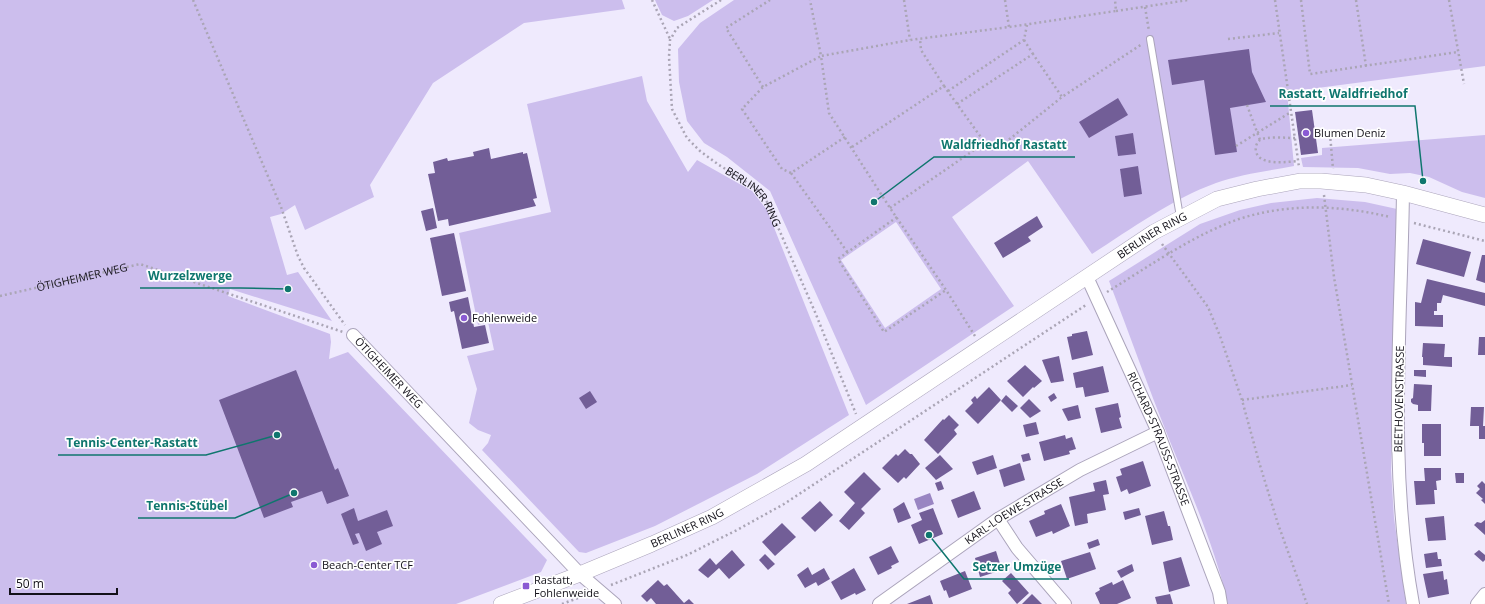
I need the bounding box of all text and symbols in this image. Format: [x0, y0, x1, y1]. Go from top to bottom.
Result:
callout: Rastatt, Waldfriedhof [1270, 82, 1415, 106]
text: Rastatt, Waldfriedhof [1278, 85, 1409, 102]
place label: Blumen Deniz [1314, 125, 1385, 140]
marker: Blumen Deniz [1301, 128, 1311, 138]
callout: Waldfriedhof Rastatt [934, 133, 1075, 157]
text: Waldfriedhof Rastatt [941, 136, 1067, 153]
street label: BERLINER RING [723, 163, 785, 229]
street label: BERLINER RING [1114, 208, 1189, 262]
street label: ÖTIGHEIMER WEG [35, 259, 129, 294]
callout: Wurzelzwerge [140, 264, 240, 288]
text: Wurzelzwerge [148, 267, 232, 284]
place label: Fohlenweide [472, 310, 537, 325]
marker: Fohlenweide [459, 313, 469, 323]
street label: ÖTIGHEIMER WEG [352, 333, 427, 411]
street label: BEETHOVENSTRASSE [1390, 345, 1407, 453]
street label: RICHARD-STRAUSS-STRASSE [1124, 369, 1193, 508]
callout: Tennis-Center-Rastatt [58, 431, 206, 455]
text: Tennis-Center-Rastatt [66, 434, 198, 451]
street label: KARL-LOEWE-STRASSE [961, 474, 1066, 548]
callout: Tennis-Stübel [138, 494, 235, 518]
text: Tennis-Stübel [146, 497, 228, 514]
street label: BERLINER RING [648, 504, 726, 551]
callout: Setzer Umzüge [964, 555, 1069, 579]
place label: Beach-Center TCF [322, 557, 413, 572]
text: Setzer Umzüge [973, 558, 1061, 575]
marker: Beach-Center TCF [309, 560, 319, 570]
scale bar [10, 570, 117, 596]
place label: Rastatt, Fohlenweide [534, 572, 599, 600]
text: 50 m [16, 575, 44, 592]
marker: Rastatt, Fohlenweide [521, 581, 531, 591]

